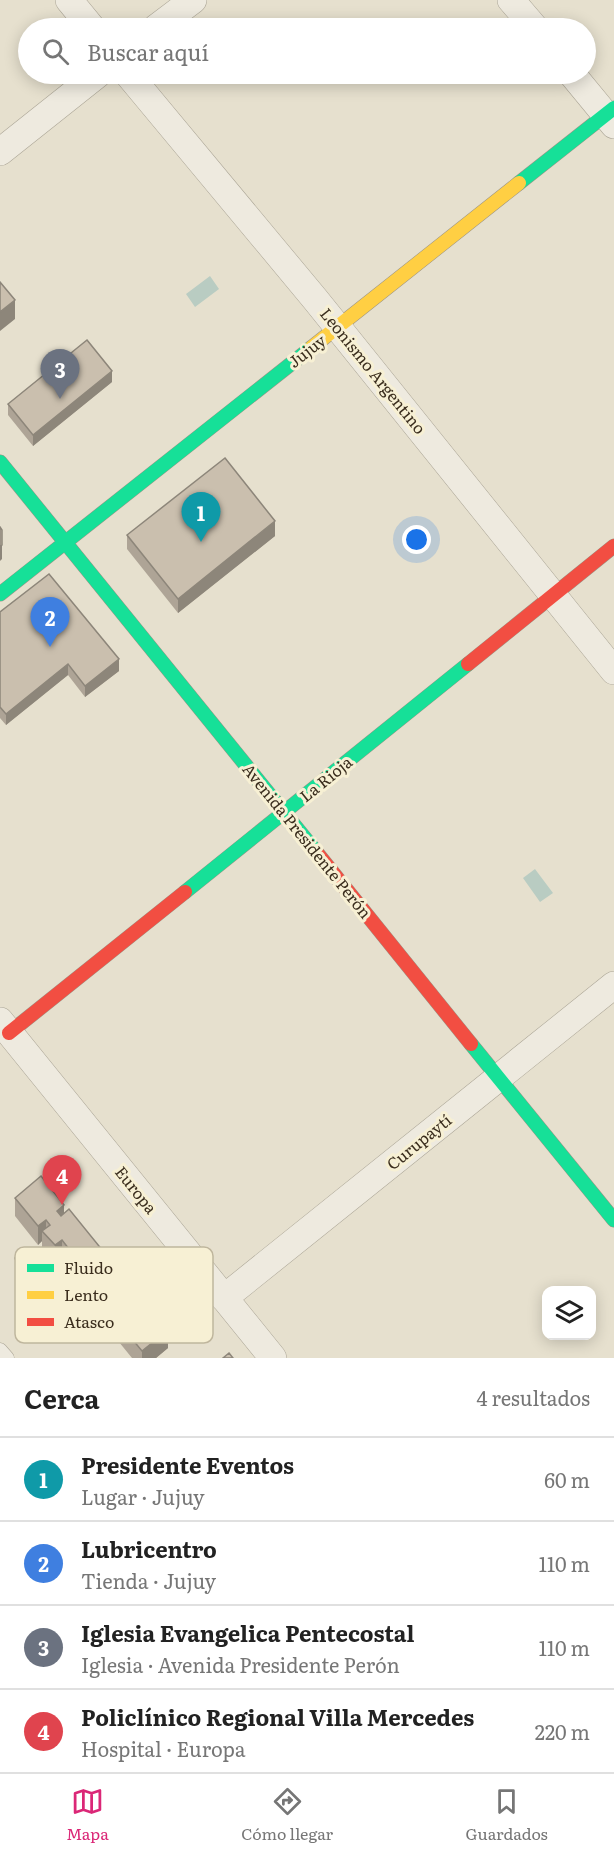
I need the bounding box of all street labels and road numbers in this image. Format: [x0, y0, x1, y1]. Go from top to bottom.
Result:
street label: Leonismo Argentino [315, 302, 432, 439]
street label: Jujuy [282, 327, 331, 373]
street label: La Rioja [294, 749, 357, 807]
street label: Avenida Presidente Perón [238, 758, 378, 923]
street label: Curupaytí [381, 1108, 456, 1175]
street label: Europa [110, 1160, 164, 1219]

